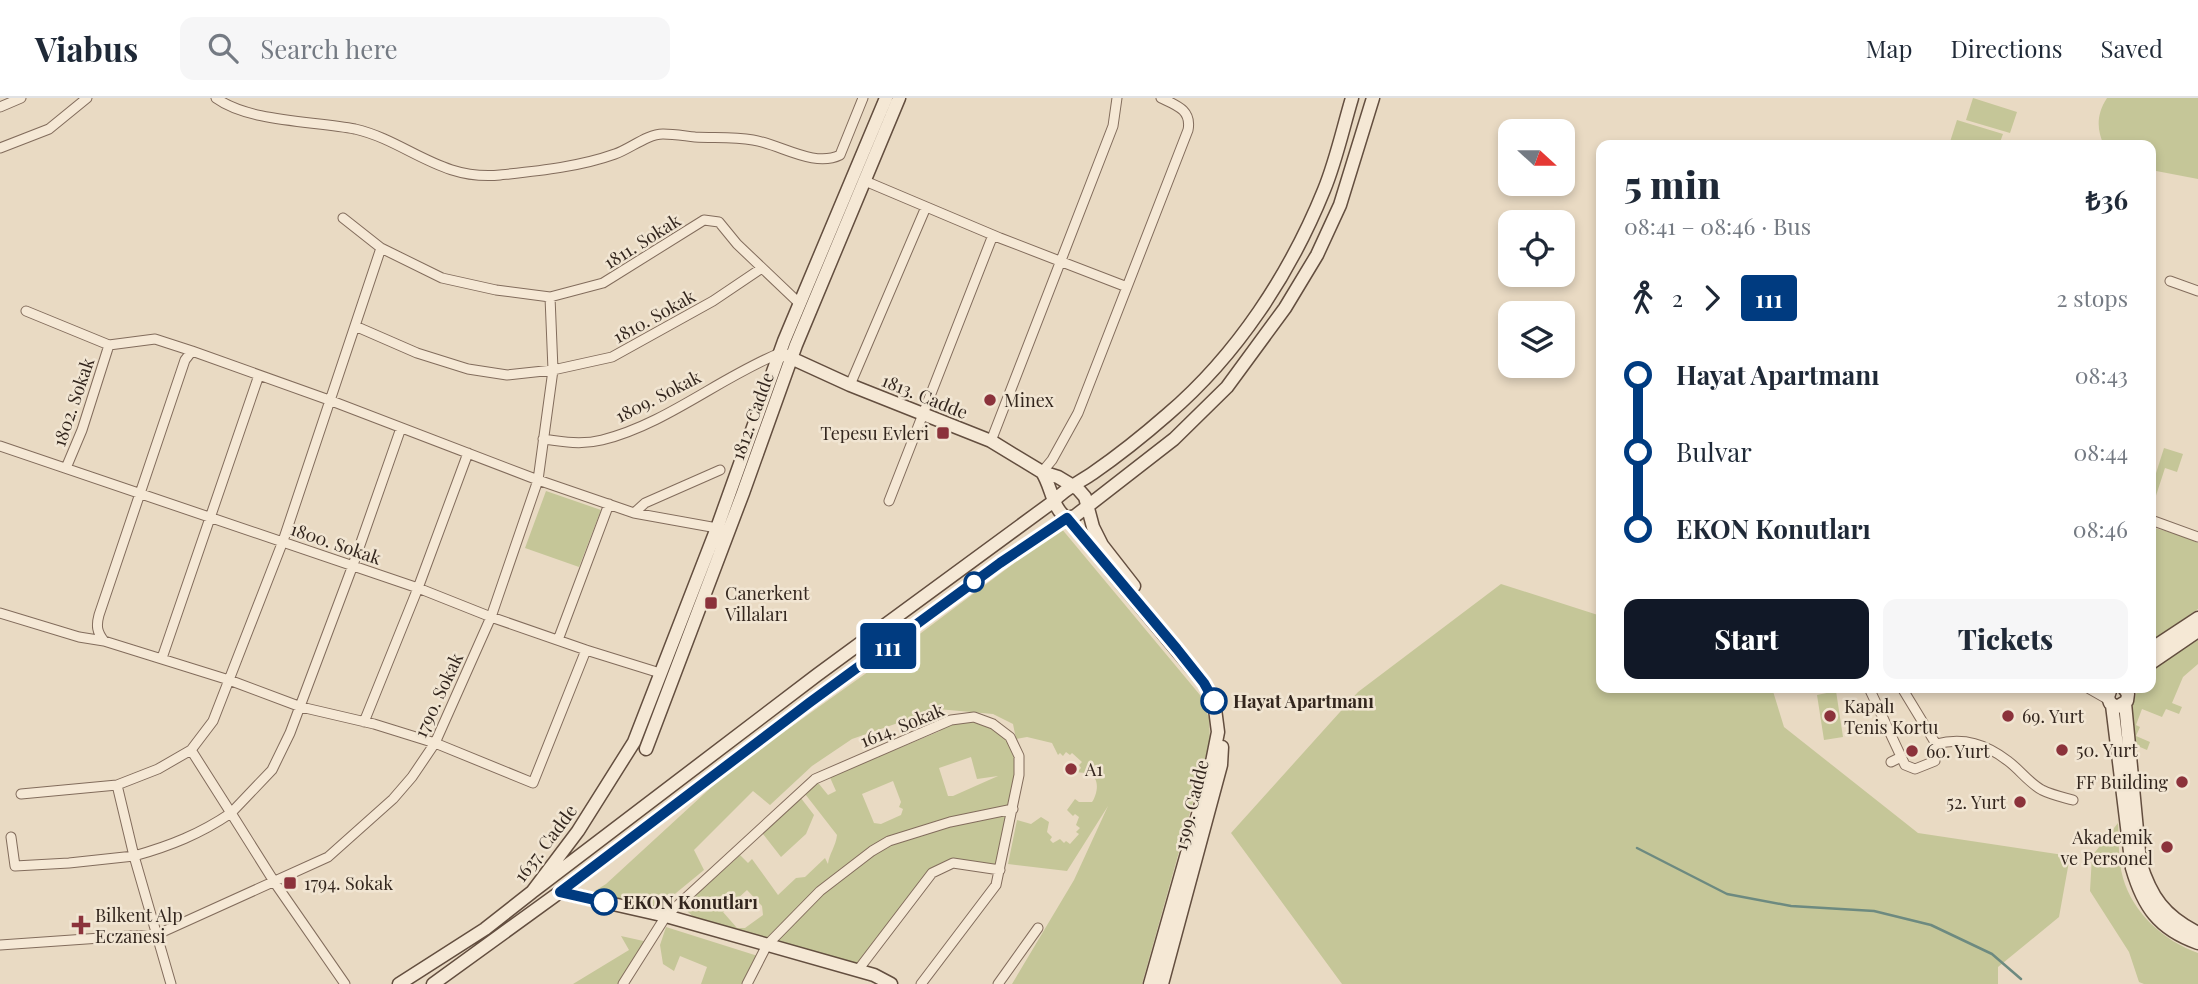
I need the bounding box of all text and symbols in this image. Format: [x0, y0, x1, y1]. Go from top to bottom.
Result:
search box [180, 17, 670, 80]
text: Viabus [35, 26, 138, 70]
icon: search [204, 29, 242, 67]
text: Search here [260, 31, 398, 66]
text: Map [1866, 32, 1912, 64]
text: Directions [1950, 32, 2063, 64]
text: Saved [2101, 32, 2163, 64]
north arrow [1498, 119, 1575, 196]
map controls [1498, 119, 1575, 378]
text: 5 min [1624, 158, 1720, 209]
text: ₺36 [2086, 182, 2128, 217]
street label: 1811. Sokak [599, 208, 685, 274]
button: locate [1498, 210, 1575, 287]
text: 08:41 – 08:46 · Bus [1624, 210, 1811, 241]
icon: walk [1624, 279, 1662, 317]
icon: forward [1693, 279, 1731, 317]
text: 2 [1672, 282, 1683, 313]
text: 111 [1755, 282, 1783, 314]
text: 2 stops [2057, 282, 2128, 313]
street label: 1810. Sokak [609, 284, 699, 348]
button: layers [1498, 301, 1575, 378]
street label: 1802. Sokak [47, 354, 99, 450]
text: Hayat Apartmanı [1676, 357, 1879, 392]
text: 08:43 [2075, 359, 2128, 390]
street label: 1809. Sokak [611, 364, 705, 428]
street label: 1813. Cadde [878, 368, 972, 424]
street label: 1812. Cadde [725, 369, 779, 463]
place label: Minex [1004, 388, 1055, 412]
marker: Minex [982, 392, 998, 408]
place label: Tepesu Evleri [820, 421, 929, 445]
marker: Tepesu Evleri [935, 425, 951, 441]
text: Bulvar [1676, 434, 1752, 469]
text: 08:44 [2073, 436, 2128, 467]
text: EKON Konutları [1676, 511, 1871, 546]
text: 08:46 [2073, 513, 2128, 544]
street label: 1800. Sokak [287, 516, 385, 570]
unlabelled marker [964, 572, 984, 592]
place label: Canerkent Villaları [724, 581, 810, 626]
marker: Canerkent Villaları [703, 595, 719, 611]
button: Start [1624, 599, 1869, 679]
button: Tickets [1883, 599, 2128, 679]
line badge: 111 [848, 623, 928, 669]
text: 111 [874, 630, 902, 662]
street label: 1790. Sokak [408, 649, 468, 741]
marker: Hayat Apartmanı [1201, 688, 1227, 714]
place label: Hayat Apartmanı [1233, 689, 1374, 713]
place label: Kapalı Tenis Kortu [1844, 694, 1939, 739]
street label: 1614. Sokak [856, 697, 948, 753]
place label: 69. Yurt [2022, 704, 2085, 728]
marker: Kapalı Tenis Kortu [1822, 708, 1838, 724]
marker: 69. Yurt [2000, 708, 2016, 724]
place label: 50. Yurt [2076, 738, 2138, 762]
place label: 60. Yurt [1926, 739, 1990, 763]
marker: 50. Yurt [2054, 742, 2070, 758]
marker: 60. Yurt [1904, 743, 1920, 759]
place label: A1 [1084, 757, 1103, 781]
street label: 1599. Cadde [1168, 757, 1214, 853]
marker: A1 [1063, 761, 1079, 777]
place label: FF Building [2076, 770, 2168, 794]
marker: FF Building [2174, 774, 2190, 790]
place label: 52. Yurt [1946, 790, 2007, 814]
marker: 52. Yurt [2012, 794, 2028, 810]
street label: 1637. Cadde [508, 799, 582, 887]
place label: Akademik ve Personel [2059, 825, 2153, 870]
marker: Akademik ve Personel [2159, 839, 2175, 855]
place label: 1794. Sokak [304, 871, 393, 895]
marker: 1794. Sokak [282, 875, 298, 891]
marker: EKON Konutları [591, 889, 617, 915]
place label: EKON Konutları [623, 890, 758, 914]
place label: Bilkent Alp Eczanesi [95, 903, 183, 948]
marker: Bilkent Alp Eczanesi [73, 917, 89, 933]

